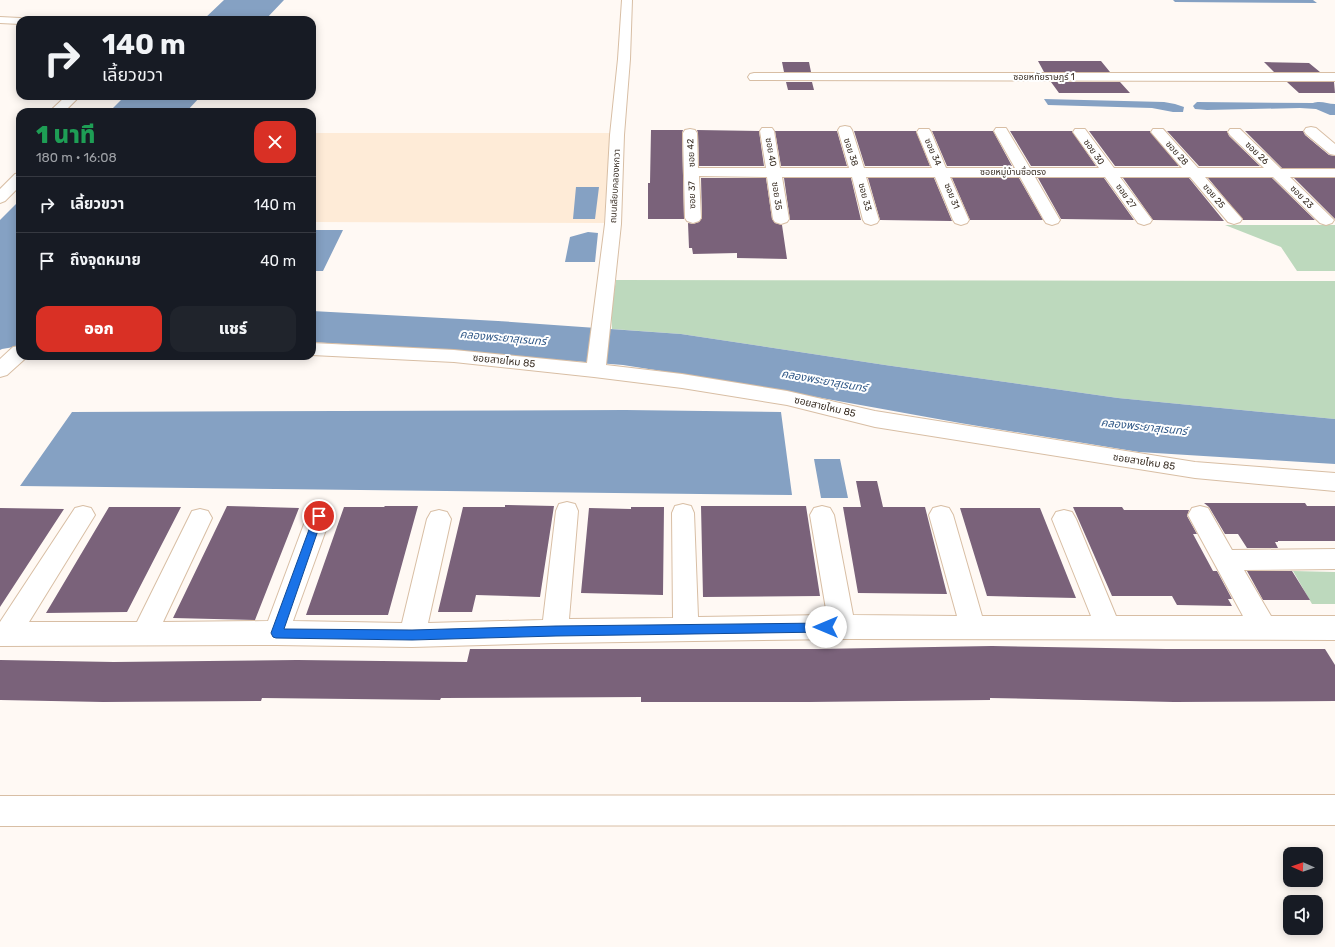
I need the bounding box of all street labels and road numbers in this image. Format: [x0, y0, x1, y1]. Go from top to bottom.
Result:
street label: ซอยหทัยราษฎร์ 1 [1013, 72, 1075, 82]
street label: ซอย 40 [764, 137, 778, 167]
street label: ซอย 38 [842, 137, 860, 168]
street label: ซอย 34 [923, 137, 944, 168]
street label: ซอย 30 [1082, 137, 1107, 167]
street label: ซอย 42 [685, 138, 697, 168]
street label: ซอย 28 [1164, 139, 1191, 167]
street label: ซอย 26 [1243, 140, 1271, 167]
street label: ถนนเลียบคลองหกวา [608, 149, 622, 223]
street label: ซอยหมู่บ้านซื่อตรง [980, 165, 1046, 178]
street label: ซอย 37 [687, 181, 697, 209]
street label: ซอย 35 [770, 181, 784, 211]
street label: ซอย 33 [856, 182, 874, 212]
street label: ซอย 31 [942, 182, 962, 210]
street label: ซอย 27 [1114, 182, 1138, 210]
street label: ซอย 25 [1201, 182, 1227, 210]
street label: ซอย 23 [1288, 183, 1316, 211]
street label: ซอยสายไหม 85 [472, 352, 536, 370]
street label: ซอยสายไหม 85 [793, 394, 857, 420]
street label: ซอยสายไหม 85 [1112, 451, 1176, 473]

